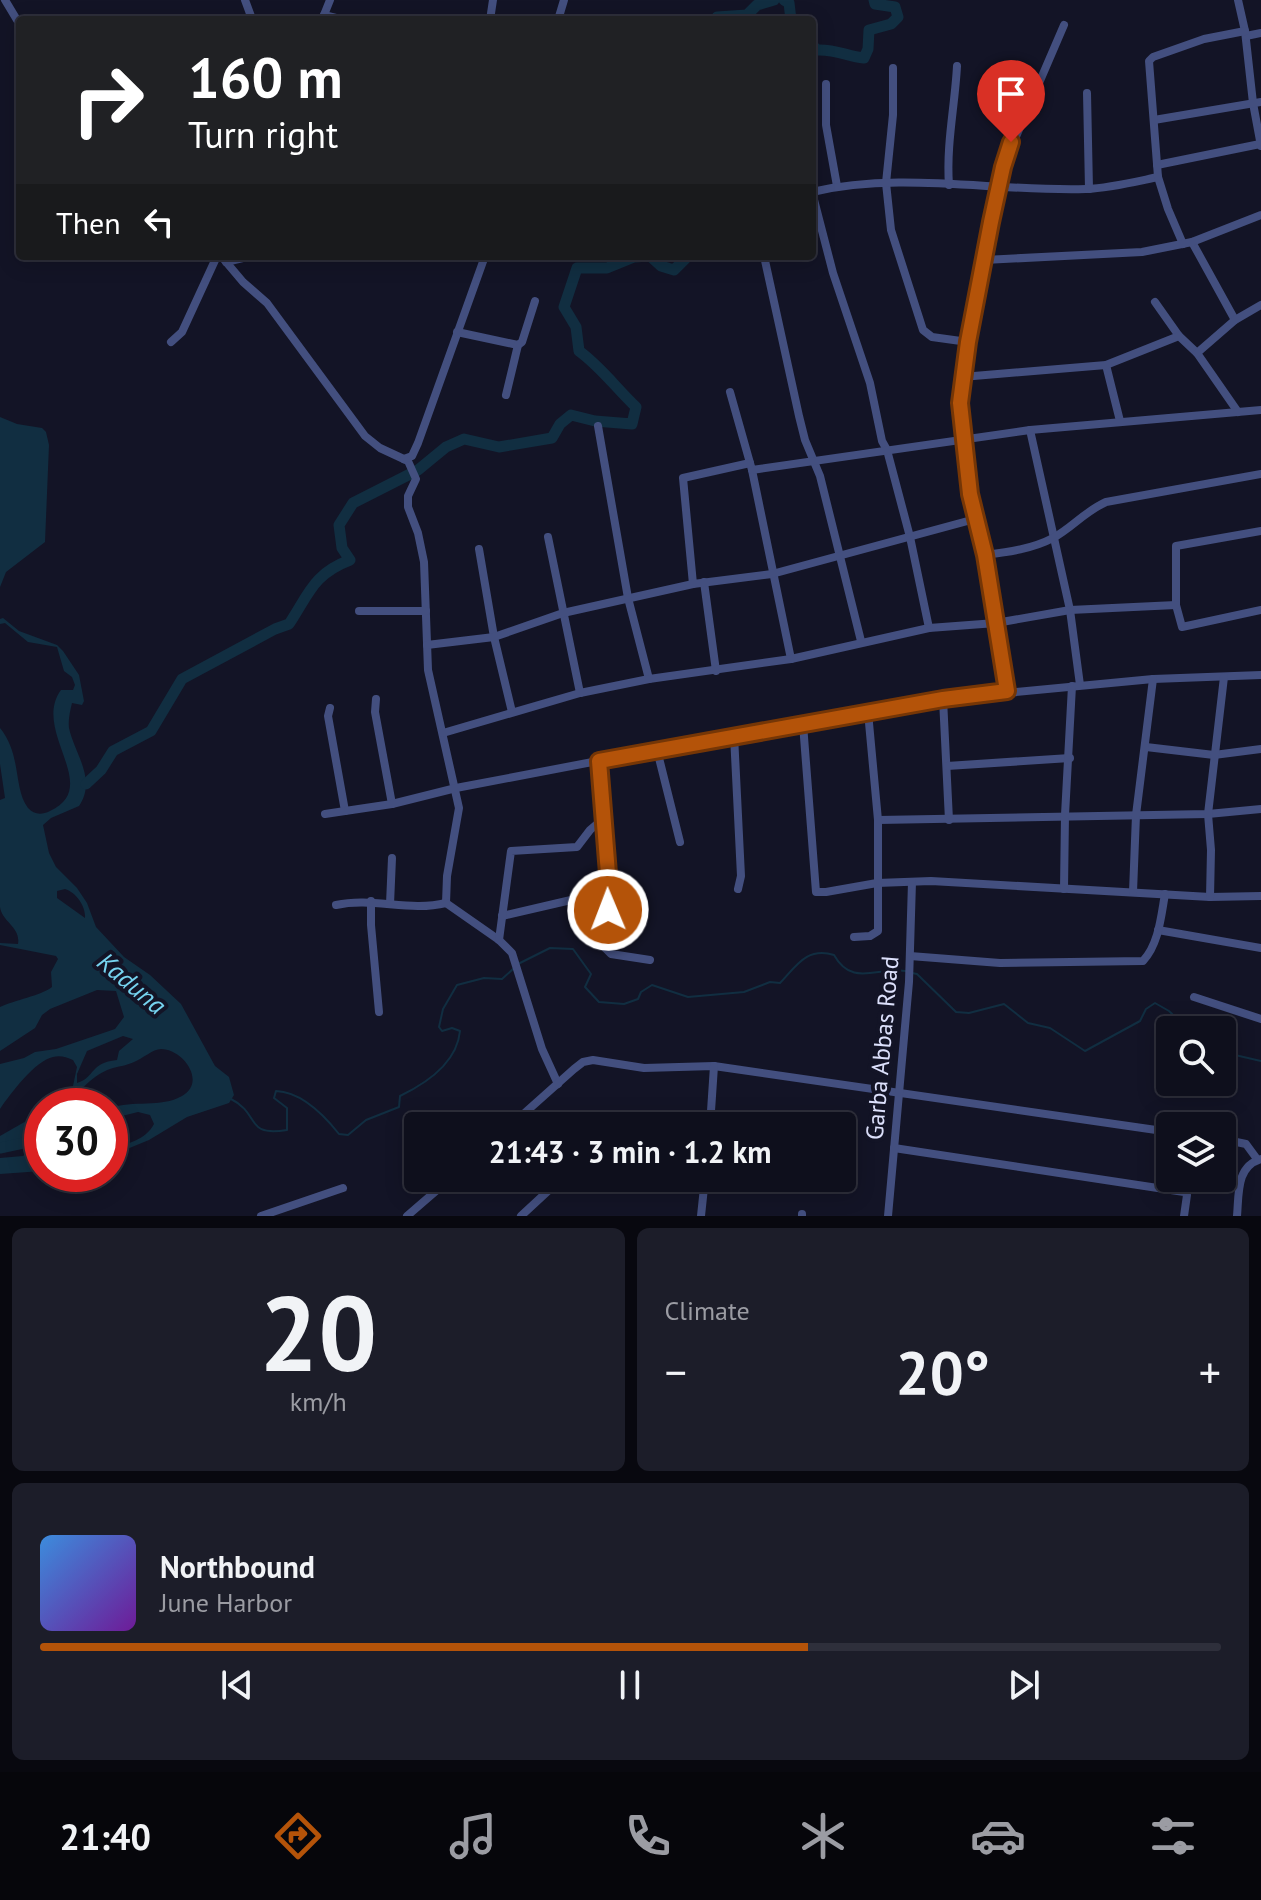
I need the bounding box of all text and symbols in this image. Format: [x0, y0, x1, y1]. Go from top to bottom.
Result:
text: 160 m [188, 41, 343, 113]
icon: right [56, 48, 160, 152]
pin [977, 60, 1045, 142]
icon: arrive [989, 72, 1033, 116]
text: Turn right [188, 111, 338, 158]
icon: left [137, 200, 181, 244]
text: Then [56, 203, 121, 242]
position arrow [566, 868, 650, 952]
water label: Kaduna [91, 945, 173, 1021]
street label: Garba Abbas Road [859, 955, 905, 1141]
map controls [1156, 1016, 1236, 1192]
button: search [1156, 1016, 1236, 1096]
speed limit sign: 30 [24, 1088, 128, 1192]
button: layers [1156, 1112, 1236, 1192]
text: 21:43 · 3 min · 1.2 km [489, 1132, 771, 1171]
text: 20 [259, 1265, 377, 1400]
text: Climate [665, 1294, 750, 1327]
text: 20° [896, 1333, 990, 1411]
text: − [665, 1343, 687, 1400]
text: + [1199, 1343, 1221, 1400]
text: km/h [290, 1385, 347, 1418]
text: Northbound [160, 1547, 315, 1586]
text: June Harbor [160, 1586, 292, 1619]
icon: previous [215, 1663, 259, 1707]
icon: pause [608, 1663, 652, 1707]
icon: next [1002, 1663, 1046, 1707]
icon: directions [270, 1808, 326, 1864]
icon: music [445, 1808, 501, 1864]
icon: phone [620, 1808, 676, 1864]
icon: climate [795, 1808, 851, 1864]
icon: car [970, 1808, 1026, 1864]
icon: filters [1145, 1808, 1201, 1864]
text: 21:40 [60, 1813, 151, 1860]

